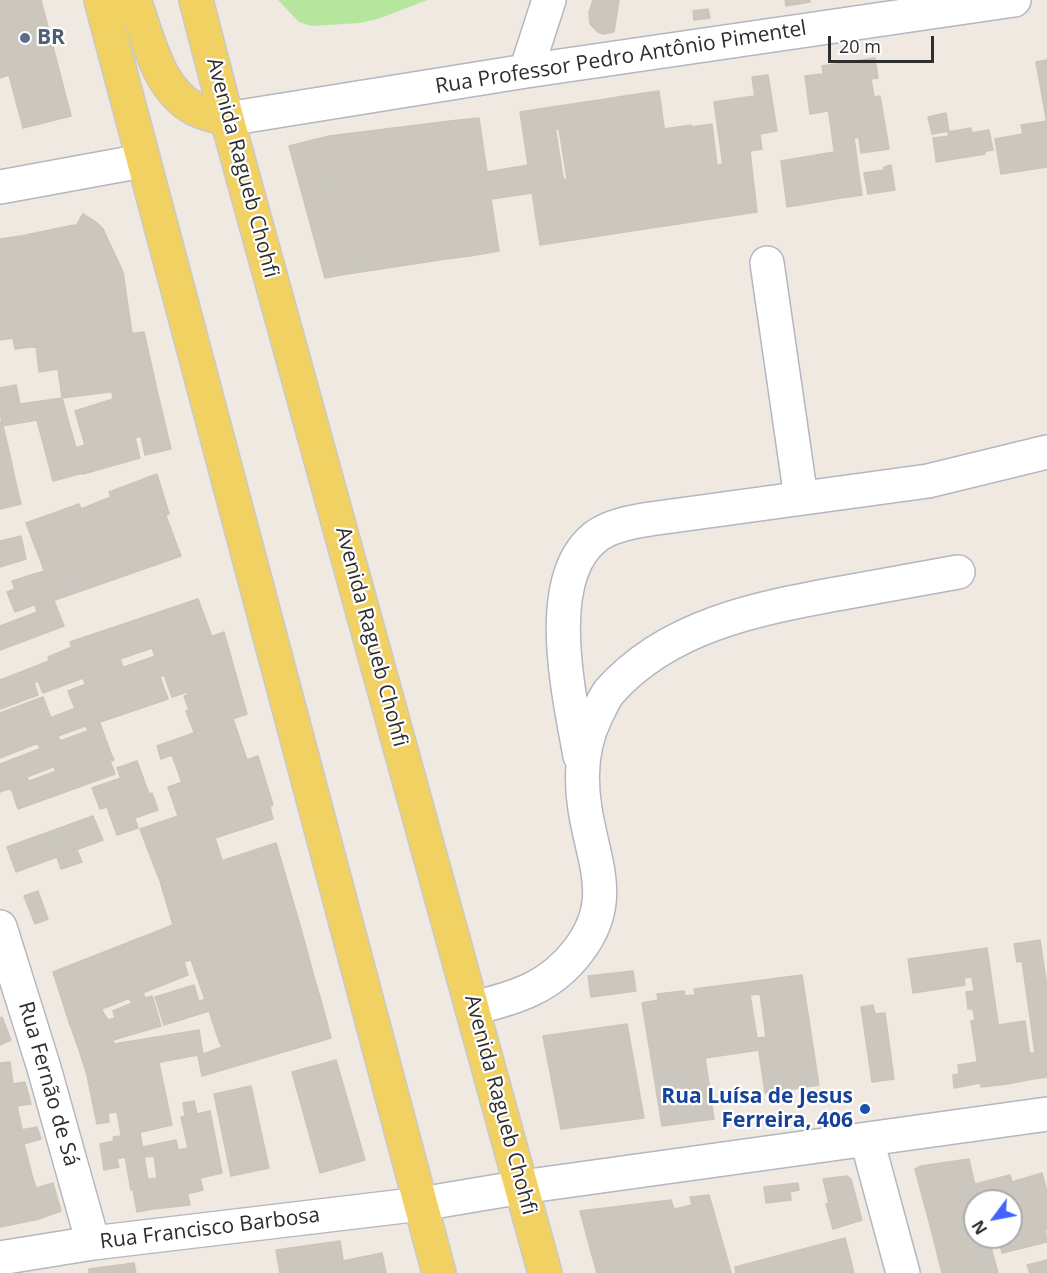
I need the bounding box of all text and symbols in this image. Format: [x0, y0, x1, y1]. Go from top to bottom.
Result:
street label: Rua Professor Pedro Antônio Pimentel [434, 16, 808, 100]
scale bar [831, 24, 938, 62]
place label: BR [37, 25, 65, 51]
marker: BR [18, 31, 32, 45]
text: 20 m [839, 34, 881, 58]
street label: Avenida Ragueb Chohfi [200, 55, 284, 281]
street label: Avenida Ragueb Chohfi [329, 524, 413, 750]
street label: Avenida Ragueb Chohfi [458, 992, 542, 1218]
street label: Rua Fernão de Sá [12, 999, 84, 1169]
place label: Rua Luísa de Jesus Ferreira, 406 [661, 1084, 853, 1134]
marker: Rua Luísa de Jesus Ferreira, 406 [858, 1102, 872, 1116]
north arrow [963, 1189, 1023, 1249]
street label: Rua Francisco Barbosa [99, 1203, 321, 1255]
text: N [967, 1216, 992, 1239]

